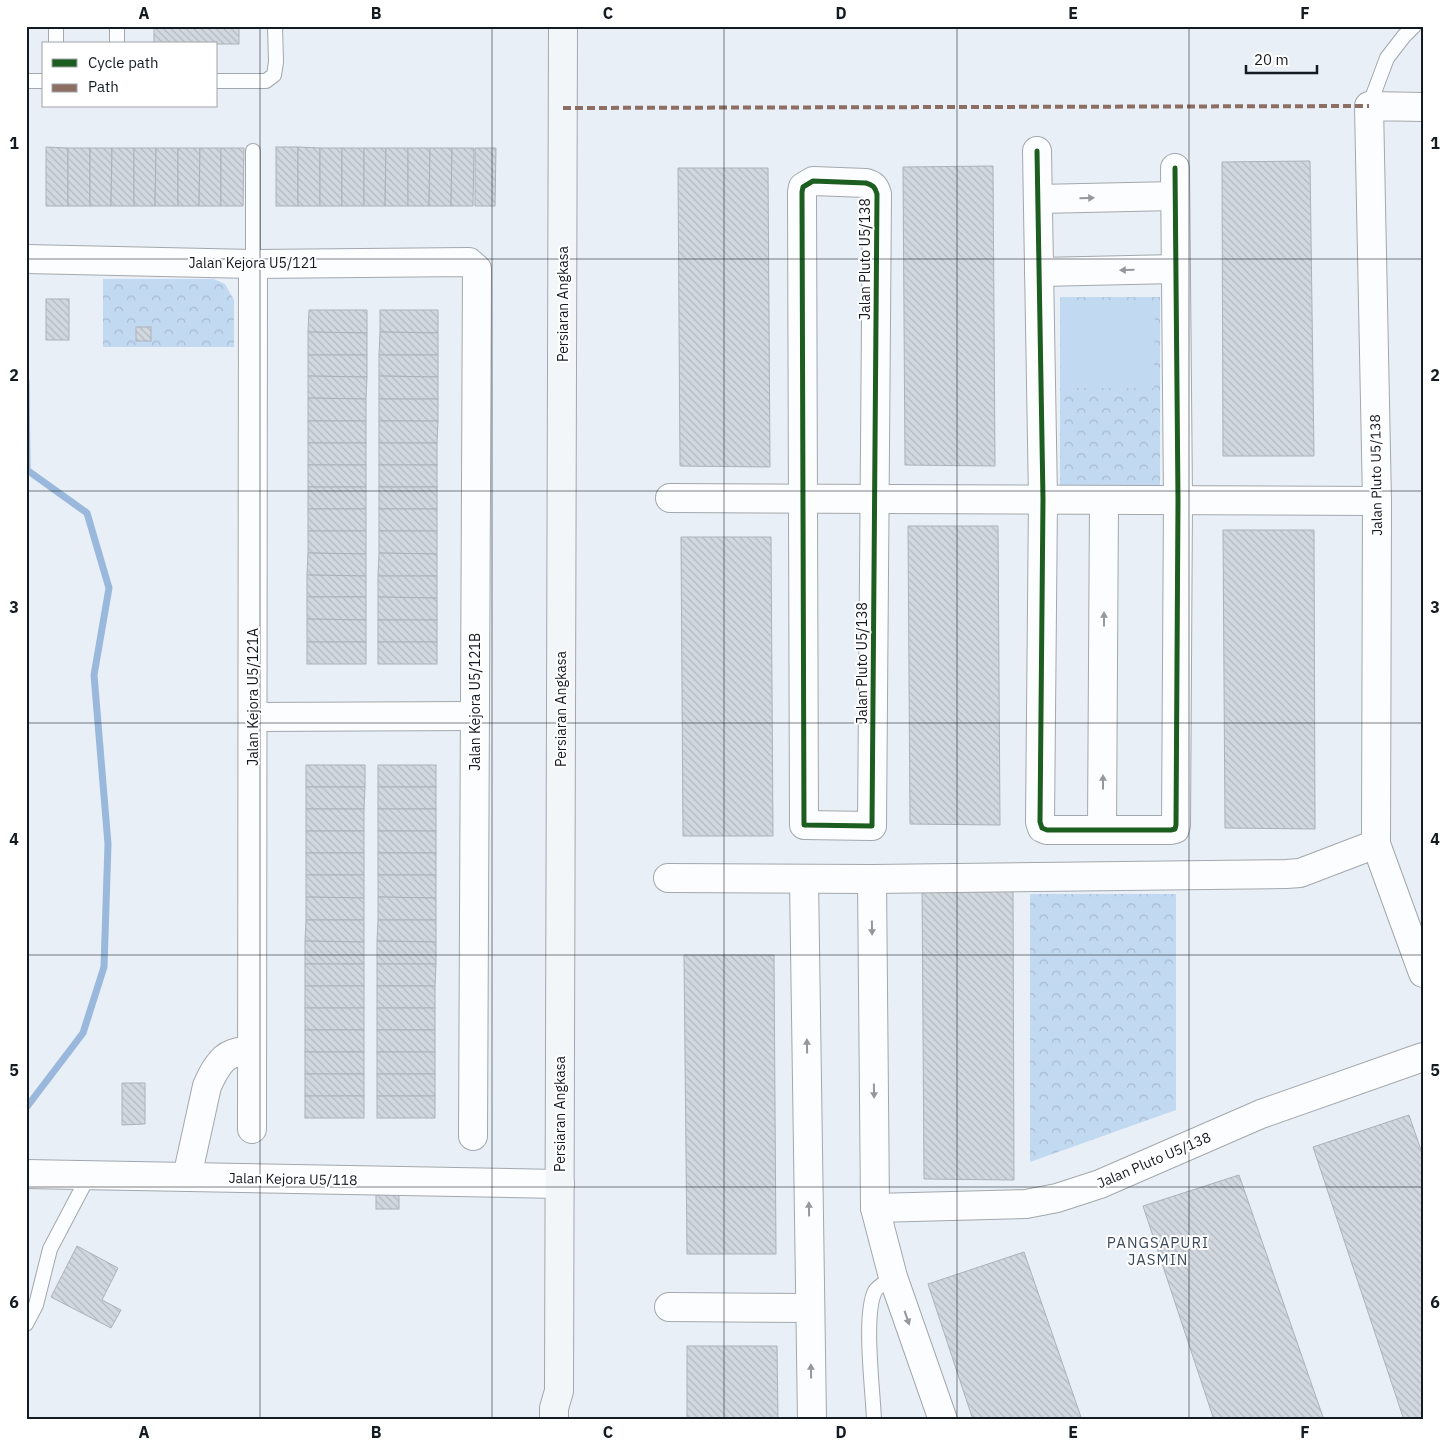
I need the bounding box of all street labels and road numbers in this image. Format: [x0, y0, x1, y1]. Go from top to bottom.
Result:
street label: Jalan Pluto U5/138 [856, 198, 874, 320]
street label: Persiaran Angkasa [554, 245, 572, 362]
street label: Jalan Kejora U5/121 [188, 254, 318, 272]
street label: Jalan Pluto U5/138 [1366, 414, 1386, 536]
street label: Jalan Pluto U5/138 [853, 602, 871, 724]
street label: Jalan Kejora U5/121A [244, 628, 262, 766]
street label: Jalan Kejora U5/121B [466, 633, 484, 771]
street label: Persiaran Angkasa [552, 650, 570, 767]
street label: Persiaran Angkasa [551, 1055, 569, 1172]
street label: Jalan Pluto U5/138 [1094, 1128, 1214, 1192]
street label: Jalan Kejora U5/118 [228, 1169, 358, 1189]

